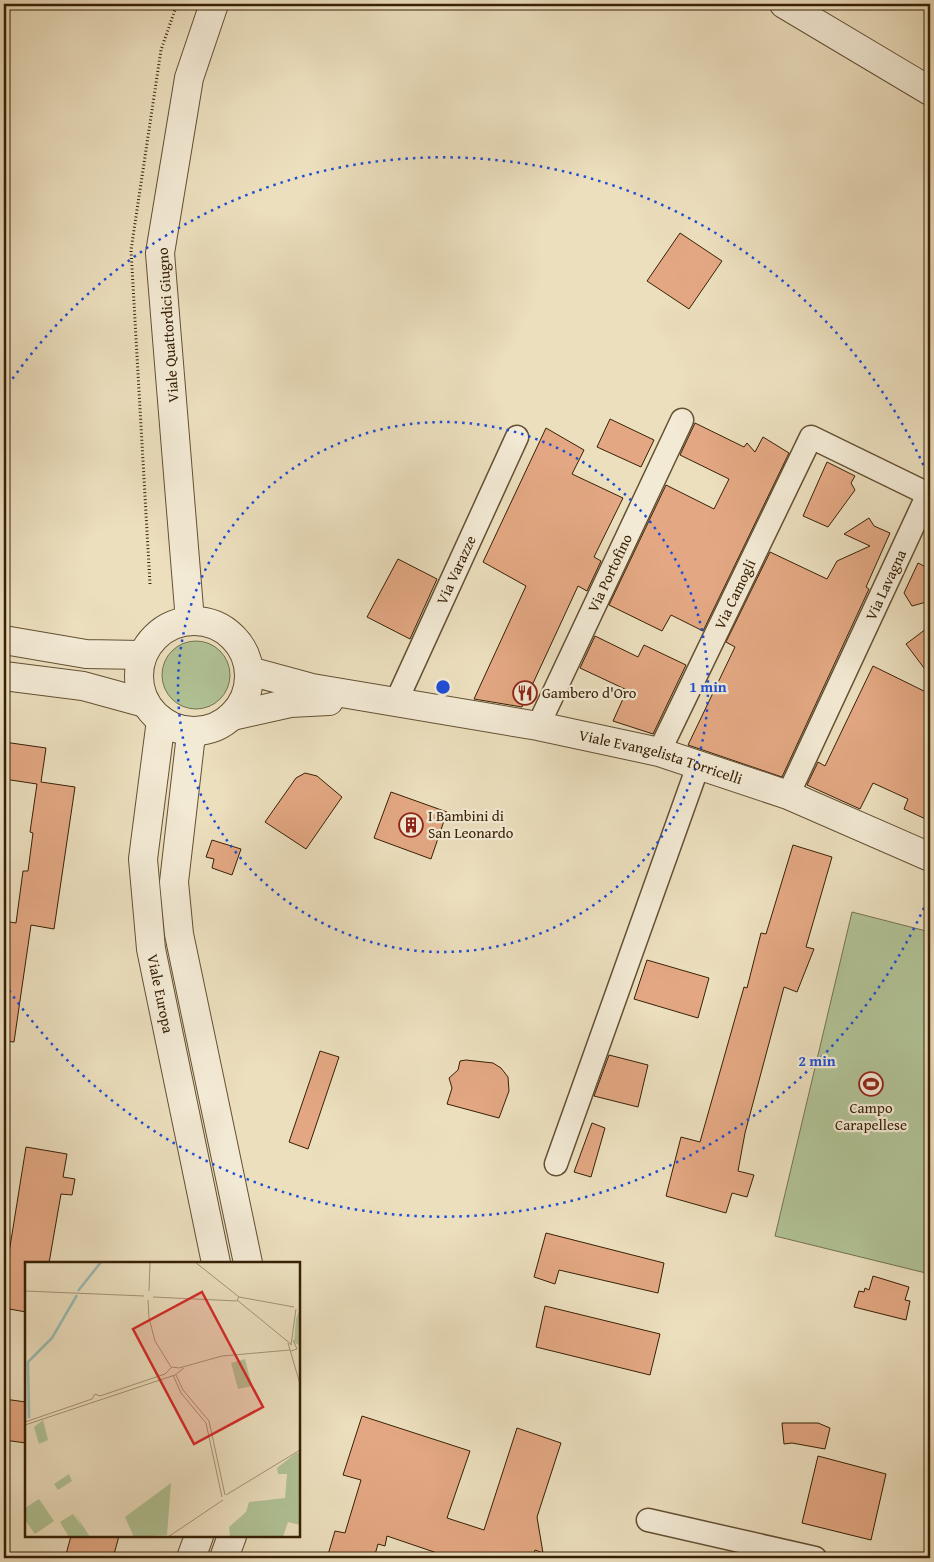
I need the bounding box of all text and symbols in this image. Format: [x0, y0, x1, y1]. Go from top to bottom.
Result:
street label: Viale Quattordici Giugno [152, 246, 183, 403]
street label: Via Portofino [582, 530, 637, 616]
street label: Via Varazze [431, 532, 481, 608]
street label: Via Lavagna [860, 546, 911, 624]
street label: Via Camogli [709, 556, 760, 633]
text: 1 min [689, 676, 727, 697]
centre of rings [434, 678, 452, 696]
restaurant icon: Gambero d'Oro [512, 680, 538, 706]
place label: Gambero d'Oro [542, 682, 637, 703]
street label: Viale Evangelista Torricelli [577, 724, 745, 789]
place label: I Bambini di San Leonardo [428, 805, 514, 843]
building icon: I Bambini di San Leonardo [398, 812, 424, 838]
street label: Viale Europa [142, 952, 179, 1035]
text: 2 min [798, 1050, 836, 1071]
sports icon: Campo Carapellese [858, 1071, 884, 1097]
place label: Campo Carapellese [835, 1097, 907, 1135]
inset map [25, 1262, 300, 1537]

